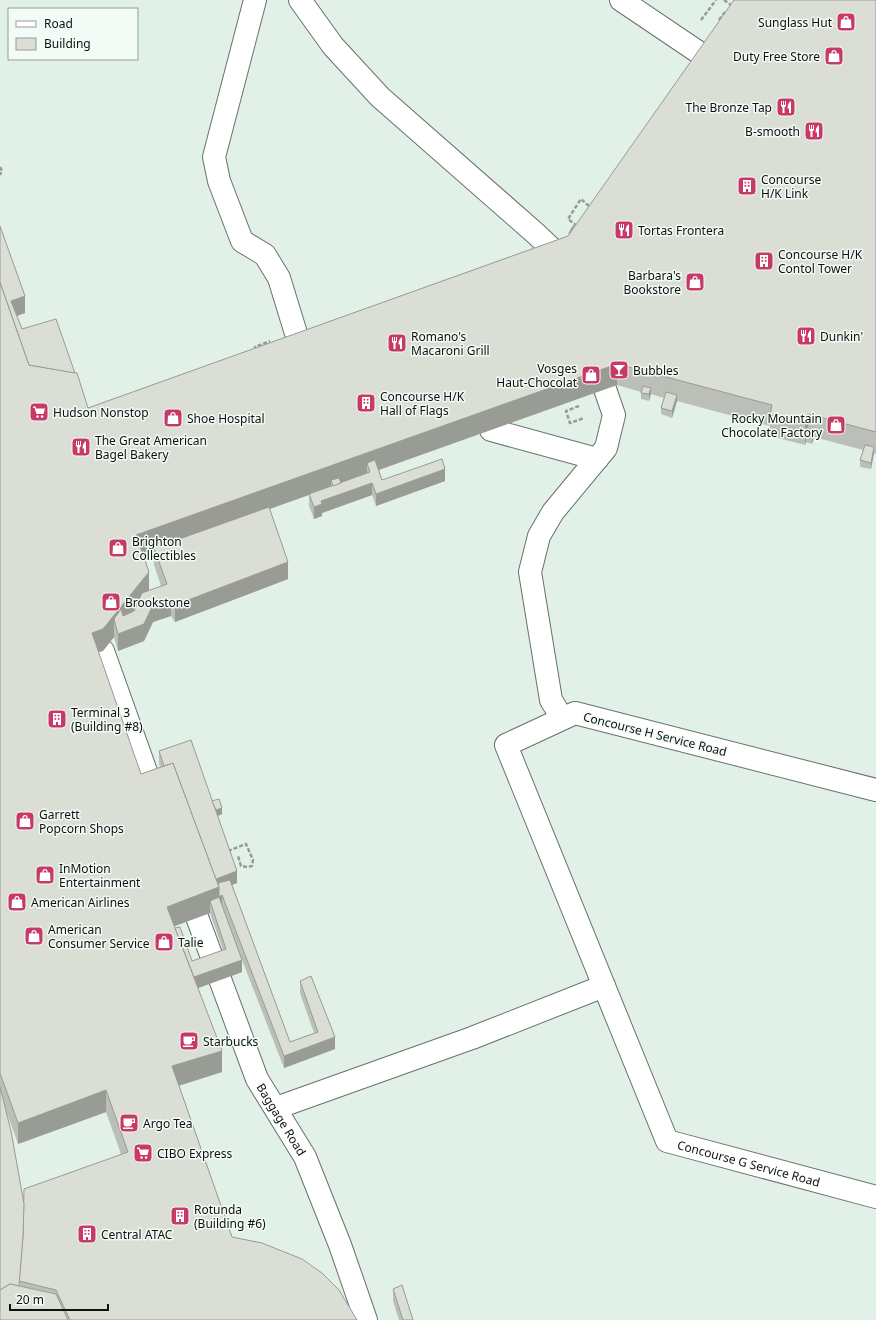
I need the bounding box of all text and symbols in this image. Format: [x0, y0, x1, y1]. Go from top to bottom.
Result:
legend [8, 8, 138, 60]
shop icon: Sunglass Hut [835, 11, 857, 33]
place label: Sunglass Hut [758, 14, 833, 31]
text: Road [44, 15, 73, 32]
text: Building [44, 35, 91, 52]
shop icon: Duty Free Store [823, 45, 845, 67]
place label: Duty Free Store [733, 48, 820, 65]
restaurant icon: The Bronze Tap [775, 96, 797, 118]
place label: The Bronze Tap [685, 99, 772, 116]
restaurant icon: B-smooth [803, 120, 825, 142]
place label: B-smooth [745, 123, 800, 140]
place label: Concourse H/K Link [761, 171, 821, 202]
building icon: Concourse H/K Link [736, 175, 758, 197]
restaurant icon: Tortas Frontera [613, 219, 635, 241]
place label: Tortas Frontera [638, 222, 724, 239]
place label: Concourse H/K Contol Tower [778, 246, 863, 277]
building icon: Concourse H/K Contol Tower [753, 250, 775, 272]
place label: Barbara's Bookstore [623, 267, 681, 298]
shop icon: Barbara's Bookstore [684, 271, 706, 293]
restaurant icon: Dunkin' [795, 325, 817, 347]
place label: Romano's Macaroni Grill [411, 328, 490, 359]
place label: Dunkin' [820, 328, 863, 345]
restaurant icon: Romano's Macaroni Grill [386, 332, 408, 354]
bar icon: Bubbles [608, 359, 630, 381]
place label: Vosges Haut-Chocolat [496, 360, 578, 391]
place label: Bubbles [633, 362, 679, 379]
shop icon: Vosges Haut-Chocolat [580, 364, 602, 386]
place label: Concourse H/K Hall of Flags [380, 388, 465, 419]
building icon: Concourse H/K Hall of Flags [355, 392, 377, 414]
supermarket icon: Hudson Nonstop [28, 401, 50, 423]
place label: Hudson Nonstop [53, 404, 149, 421]
shop icon: Shoe Hospital [162, 407, 184, 429]
place label: Shoe Hospital [187, 410, 265, 427]
place label: Rocky Mountain Chocolate Factory [721, 410, 823, 441]
shop icon: Rocky Mountain Chocolate Factory [825, 414, 847, 436]
place label: The Great American Bagel Bakery [95, 432, 207, 463]
restaurant icon: The Great American Bagel Bakery [70, 436, 92, 458]
place label: Brighton Collectibles [132, 533, 196, 564]
shop icon: Brighton Collectibles [107, 537, 129, 559]
shop icon: Brookstone [100, 591, 122, 613]
place label: Brookstone [125, 594, 190, 611]
place label: Terminal 3 (Building #8) [71, 704, 143, 735]
building icon: Terminal 3 (Building #8) [46, 708, 68, 730]
street label: Concourse H Service Road [581, 708, 729, 760]
place label: Garrett Popcorn Shops [39, 806, 124, 837]
shop icon: Garrett Popcorn Shops [14, 810, 36, 832]
place label: InMotion Entertainment [59, 860, 141, 891]
shop icon: InMotion Entertainment [34, 864, 56, 886]
shop icon: American Airlines [6, 891, 28, 913]
place label: American Airlines [31, 894, 130, 911]
place label: American Consumer Service [48, 921, 150, 952]
shop icon: American Consumer Service [23, 925, 45, 947]
shop icon: Talie [153, 931, 175, 953]
place label: Talie [178, 934, 204, 951]
cafe icon: Starbucks [178, 1030, 200, 1052]
place label: Starbucks [203, 1033, 259, 1050]
street label: Baggage Road [253, 1080, 311, 1159]
cafe icon: Argo Tea [118, 1112, 140, 1134]
place label: Argo Tea [143, 1115, 193, 1132]
street label: Concourse G Service Road [676, 1136, 822, 1190]
supermarket icon: CIBO Express [132, 1142, 154, 1164]
place label: CIBO Express [157, 1145, 233, 1162]
place label: Rotunda (Building #6) [194, 1201, 266, 1232]
building icon: Rotunda (Building #6) [169, 1205, 191, 1227]
building icon: Central ATAC [76, 1223, 98, 1245]
place label: Central ATAC [101, 1226, 173, 1243]
scale bar [10, 1286, 108, 1312]
text: 20 m [16, 1291, 44, 1308]

